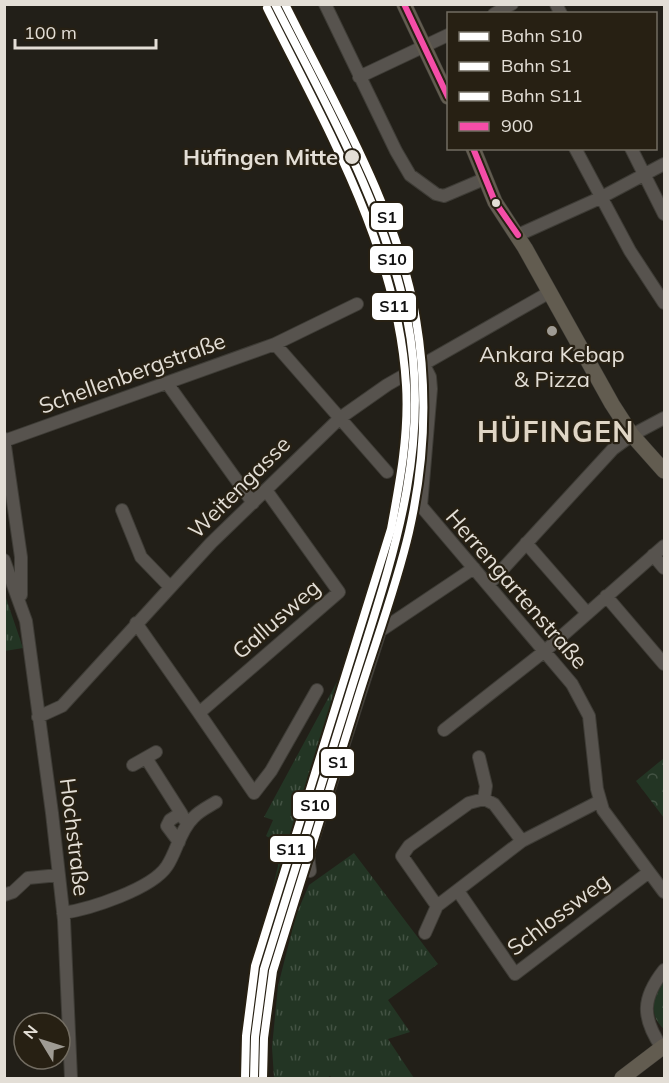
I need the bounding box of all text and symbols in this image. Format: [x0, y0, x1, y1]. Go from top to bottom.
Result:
scale bar [15, 12, 156, 50]
legend [447, 12, 657, 150]
text: 100 m [24, 21, 77, 44]
text: Bahn S10 [501, 24, 583, 47]
text: Bahn S1 [501, 54, 572, 77]
text: Bahn S11 [501, 84, 583, 107]
text: 900 [501, 114, 533, 137]
place label: Hüfingen Mitte [183, 143, 338, 171]
marker: Hüfingen Mitte [343, 148, 361, 166]
unlabelled marker [490, 197, 502, 209]
line badge: S1 [370, 202, 404, 231]
text: S1 [377, 207, 397, 227]
line badge: S10 [369, 245, 414, 274]
text: S10 [377, 249, 407, 269]
line badge: S11 [371, 292, 417, 321]
text: S11 [379, 296, 409, 316]
marker: Ankara Kebap & Pizza [545, 324, 559, 338]
street label: Schellenbergstraße [35, 326, 229, 420]
place label: Ankara Kebap & Pizza [479, 340, 625, 393]
district label: HÜFINGEN [477, 414, 635, 449]
street label: Weitengasse [182, 430, 296, 544]
street label: Herrengartenstraße [440, 503, 594, 675]
street label: Gallusweg [226, 573, 326, 665]
line badge: S1 [320, 748, 355, 777]
text: S1 [328, 752, 348, 772]
street label: Hochstraße [54, 776, 96, 898]
line badge: S10 [292, 791, 337, 820]
text: S10 [300, 795, 330, 815]
line badge: S11 [269, 835, 314, 863]
text: S11 [276, 839, 306, 859]
street label: Schlossweg [501, 866, 615, 962]
north arrow [12, 1011, 72, 1071]
text: N [19, 1021, 42, 1043]

